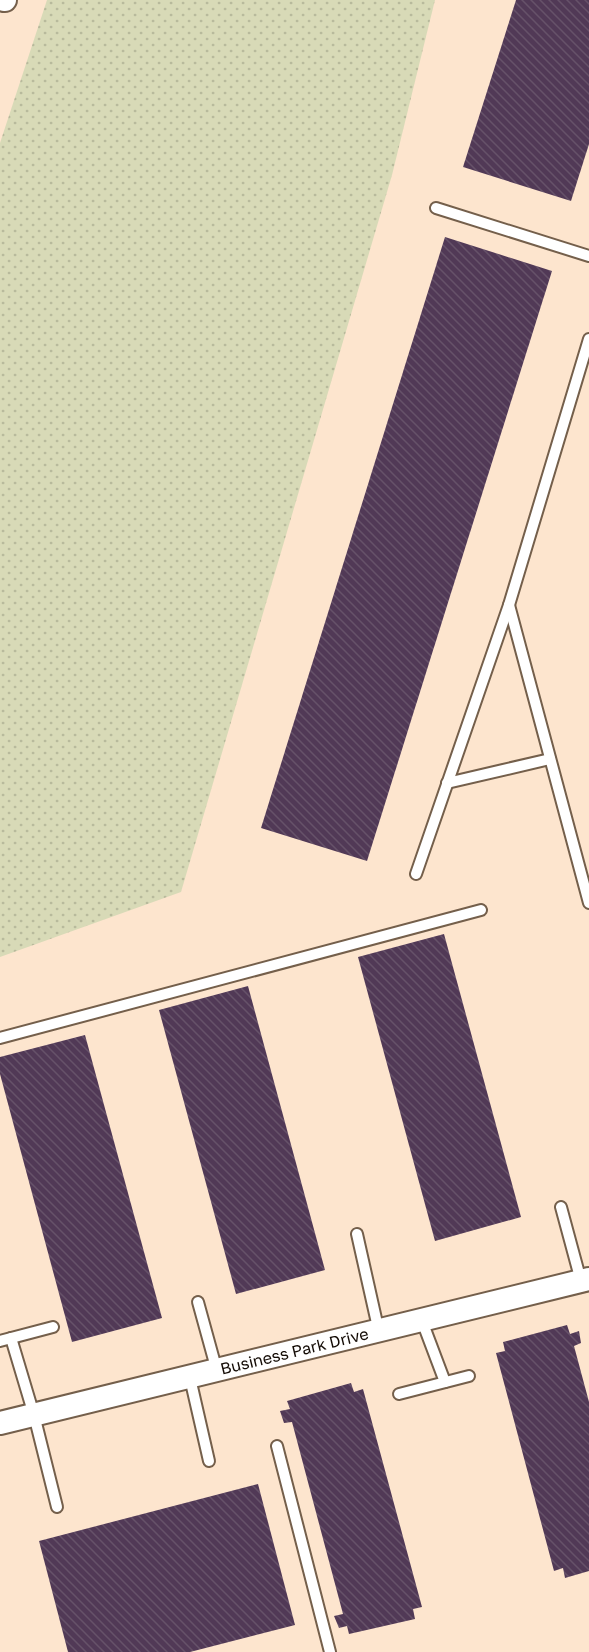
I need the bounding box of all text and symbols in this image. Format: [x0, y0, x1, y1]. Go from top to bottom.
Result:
street label: Business Park Drive [218, 1323, 370, 1379]

